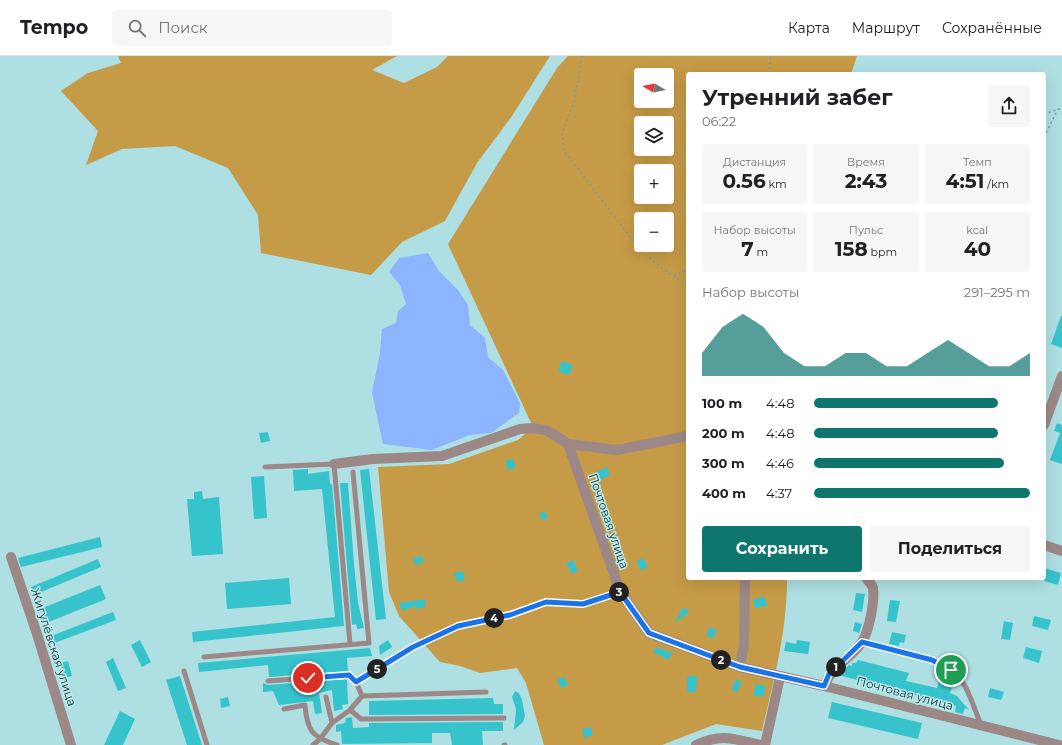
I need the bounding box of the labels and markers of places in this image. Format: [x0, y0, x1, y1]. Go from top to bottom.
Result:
pin: 3 [609, 582, 629, 602]
pin: 4 [484, 608, 504, 628]
pin: 2 [711, 650, 731, 670]
pin [934, 653, 968, 687]
pin: 1 [826, 657, 846, 677]
pin: 5 [367, 659, 387, 679]
pin [291, 661, 325, 695]

